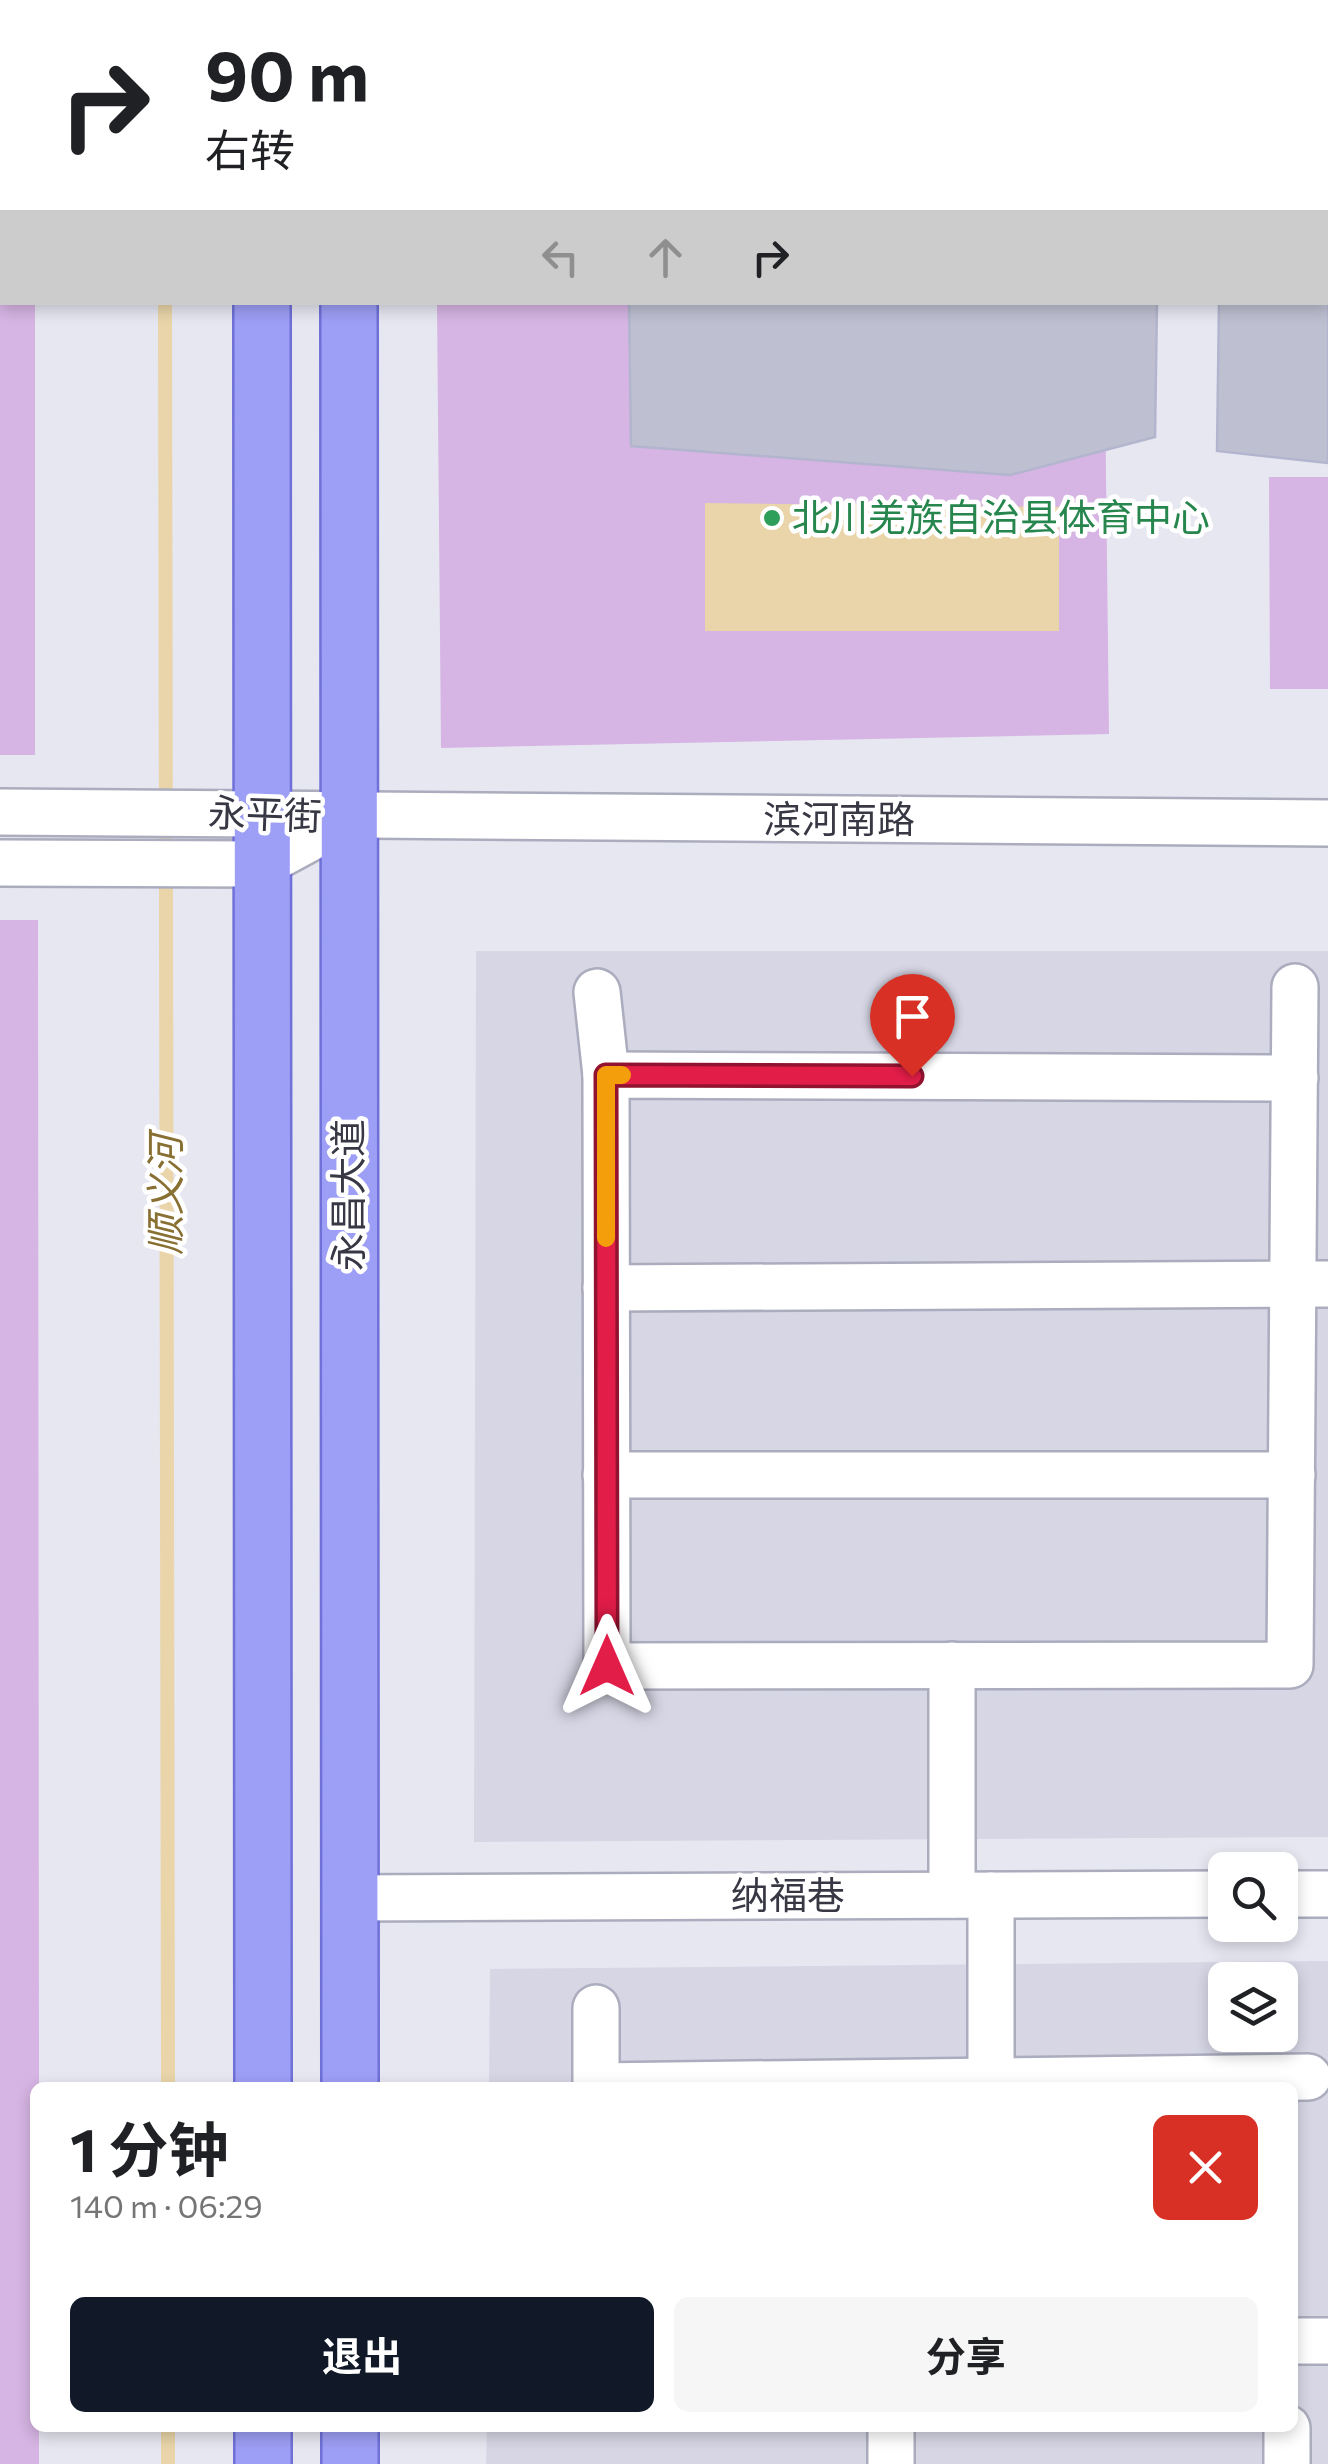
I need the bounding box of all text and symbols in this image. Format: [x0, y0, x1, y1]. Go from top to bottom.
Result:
text: 90 m [205, 30, 369, 115]
icon: right [40, 40, 170, 170]
text: 右转 [205, 121, 295, 176]
icon: left [533, 230, 588, 285]
icon: ahead [638, 230, 693, 285]
icon: right [743, 230, 798, 285]
place label: 北川羌族自治县体育中心 [792, 492, 1210, 539]
marker: 北川羌族自治县体育中心 [761, 507, 783, 529]
street label: 永平街 [207, 787, 323, 838]
street label: 滨河南路 [763, 794, 915, 841]
pin [870, 974, 955, 1077]
icon: arrive [885, 989, 940, 1044]
street label: 永昌大道 [323, 1119, 370, 1271]
water label: 顺义河 [139, 1128, 188, 1255]
position arrow [555, 1614, 659, 1718]
map controls [1208, 1852, 1298, 2052]
button: search [1208, 1852, 1298, 1942]
street label: 纳福巷 [731, 1870, 845, 1917]
button: layers [1208, 1962, 1298, 2052]
text: 1 分钟 [70, 2111, 229, 2184]
button: close [1153, 2115, 1258, 2220]
text: 140 m · 06:29 [70, 2185, 263, 2225]
button: 退出 [70, 2297, 654, 2412]
button: 分享 [674, 2297, 1258, 2412]

